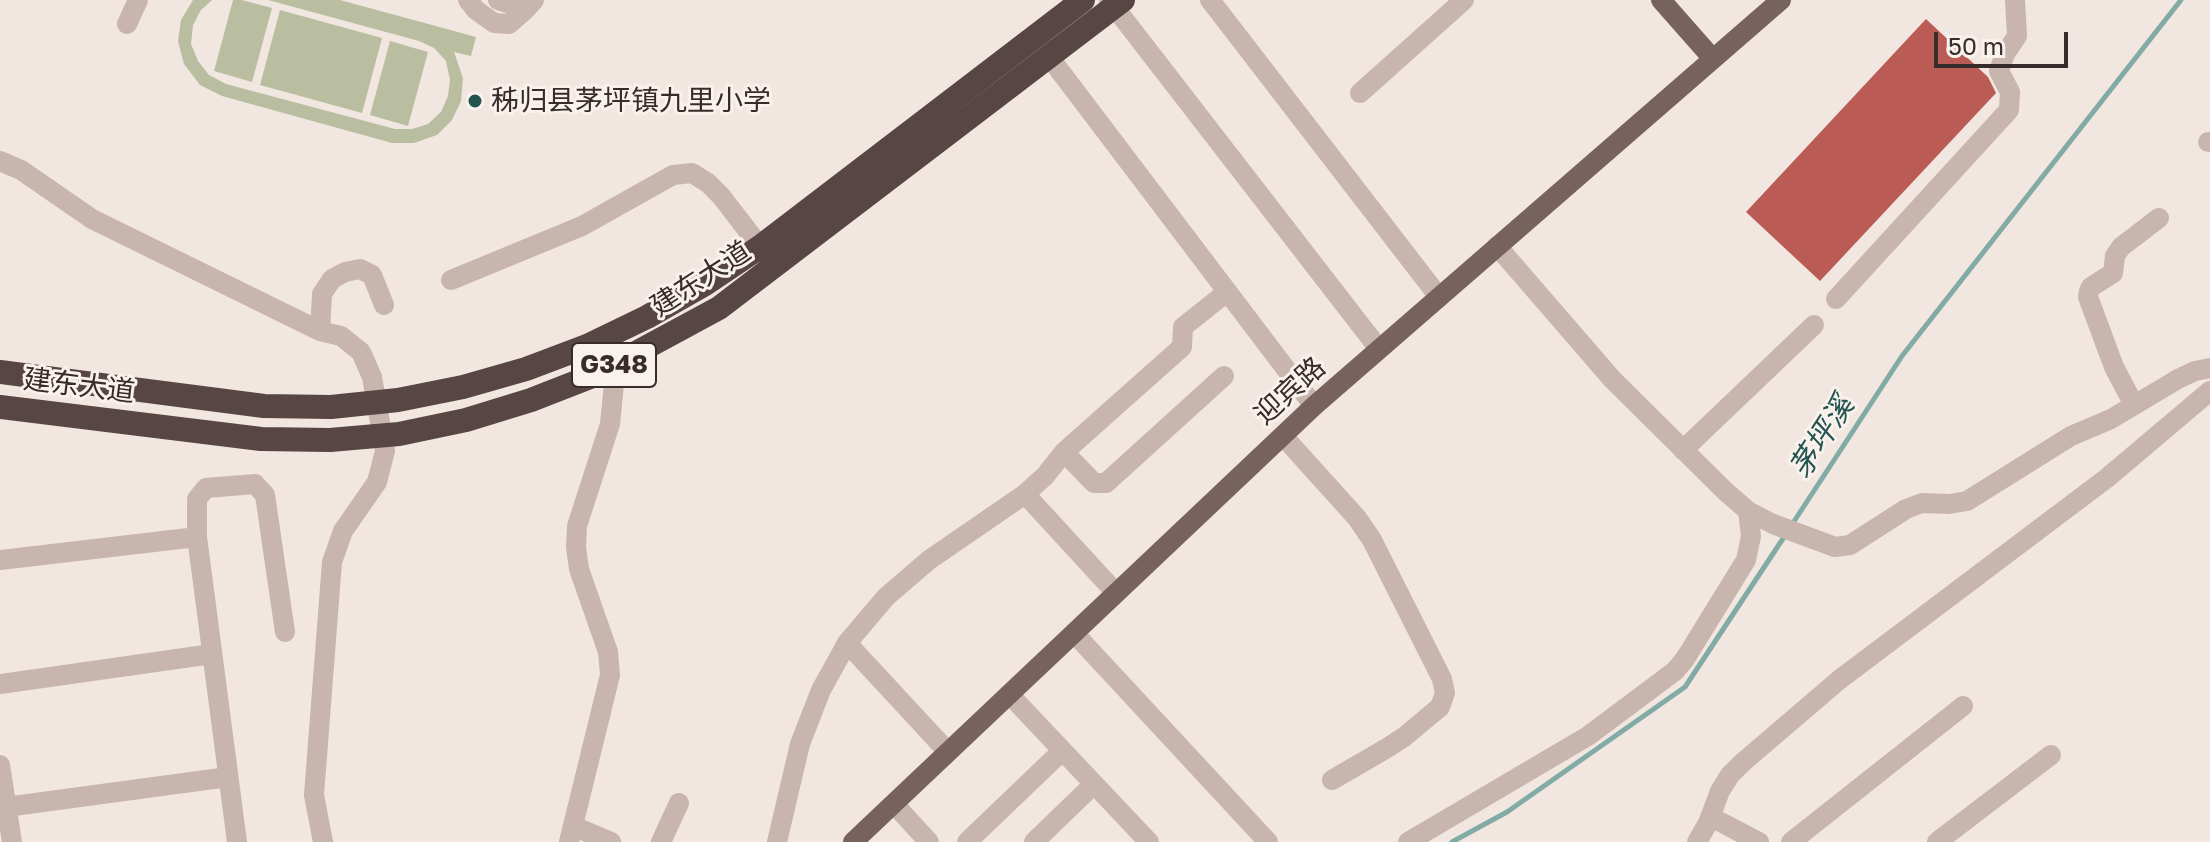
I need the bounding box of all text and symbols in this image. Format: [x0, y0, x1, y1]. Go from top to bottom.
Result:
scale bar [1938, 16, 2072, 66]
text: 50 m [1948, 31, 2004, 60]
place label: 秭归县茅坪镇九里小学 [491, 84, 771, 118]
marker: 秭归县茅坪镇九里小学 [466, 92, 484, 110]
street label: 建东大道 [645, 234, 757, 324]
road number: G348 [572, 343, 656, 387]
street label: 迎宾路 [1248, 350, 1332, 432]
street label: 建东大道 [21, 363, 137, 409]
water label: 茅坪溪 [1782, 389, 1862, 485]

